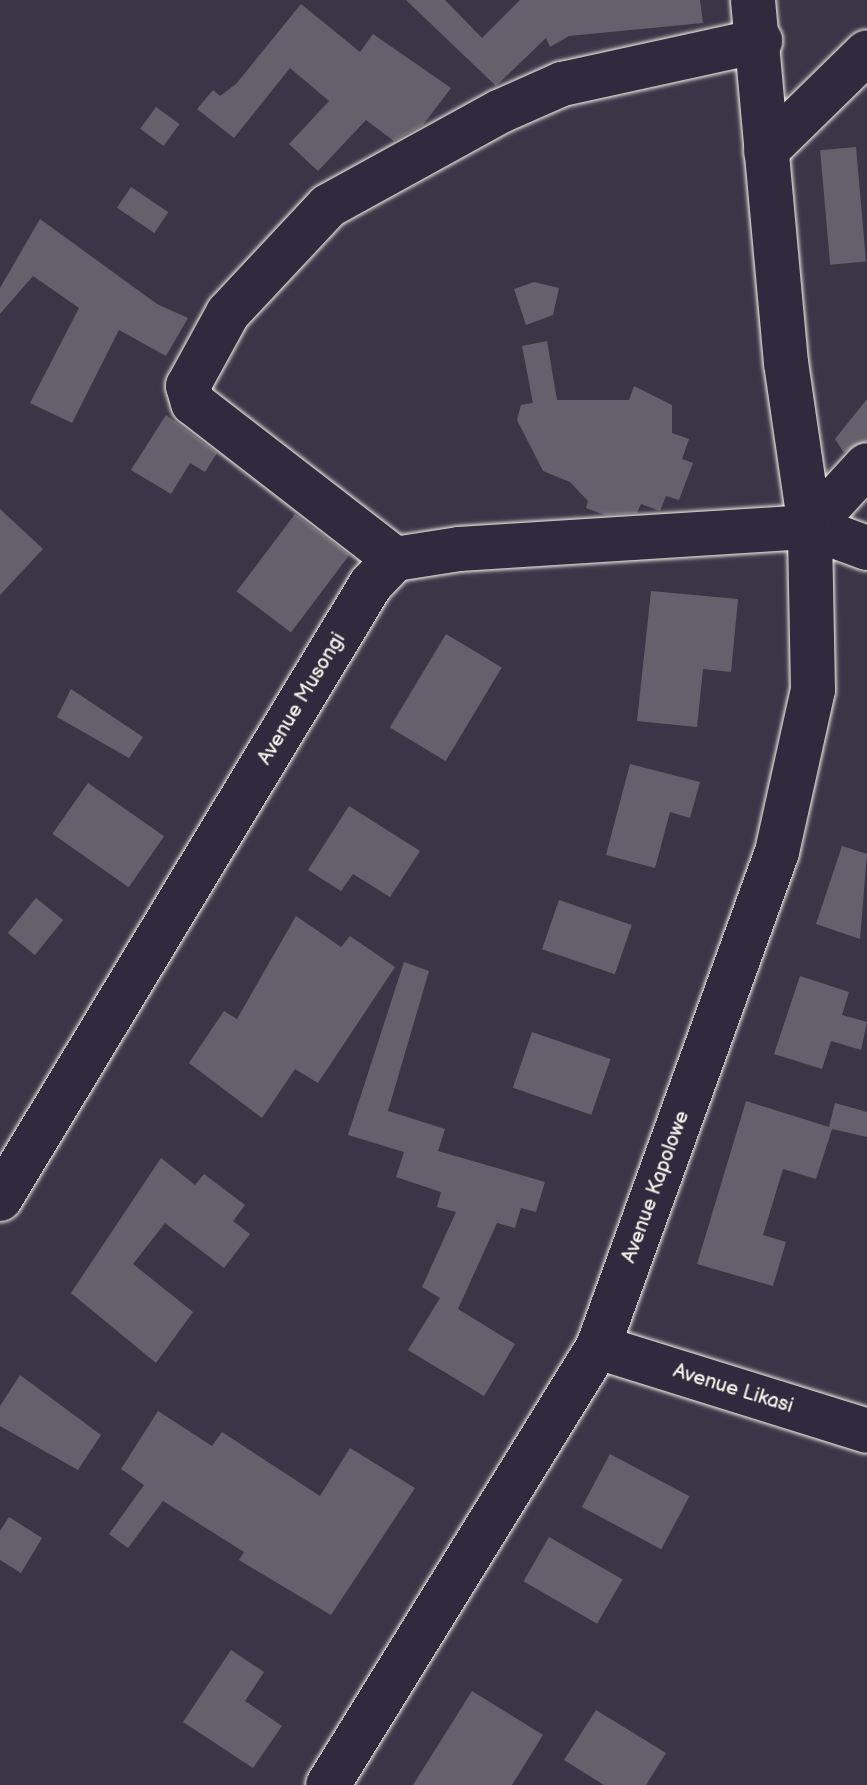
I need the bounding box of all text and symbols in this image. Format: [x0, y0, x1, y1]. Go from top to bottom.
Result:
street label: Avenue Musongi [253, 629, 351, 769]
street label: Avenue Kapolowe [617, 1108, 695, 1266]
street label: Avenue Likasi [670, 1359, 796, 1419]

